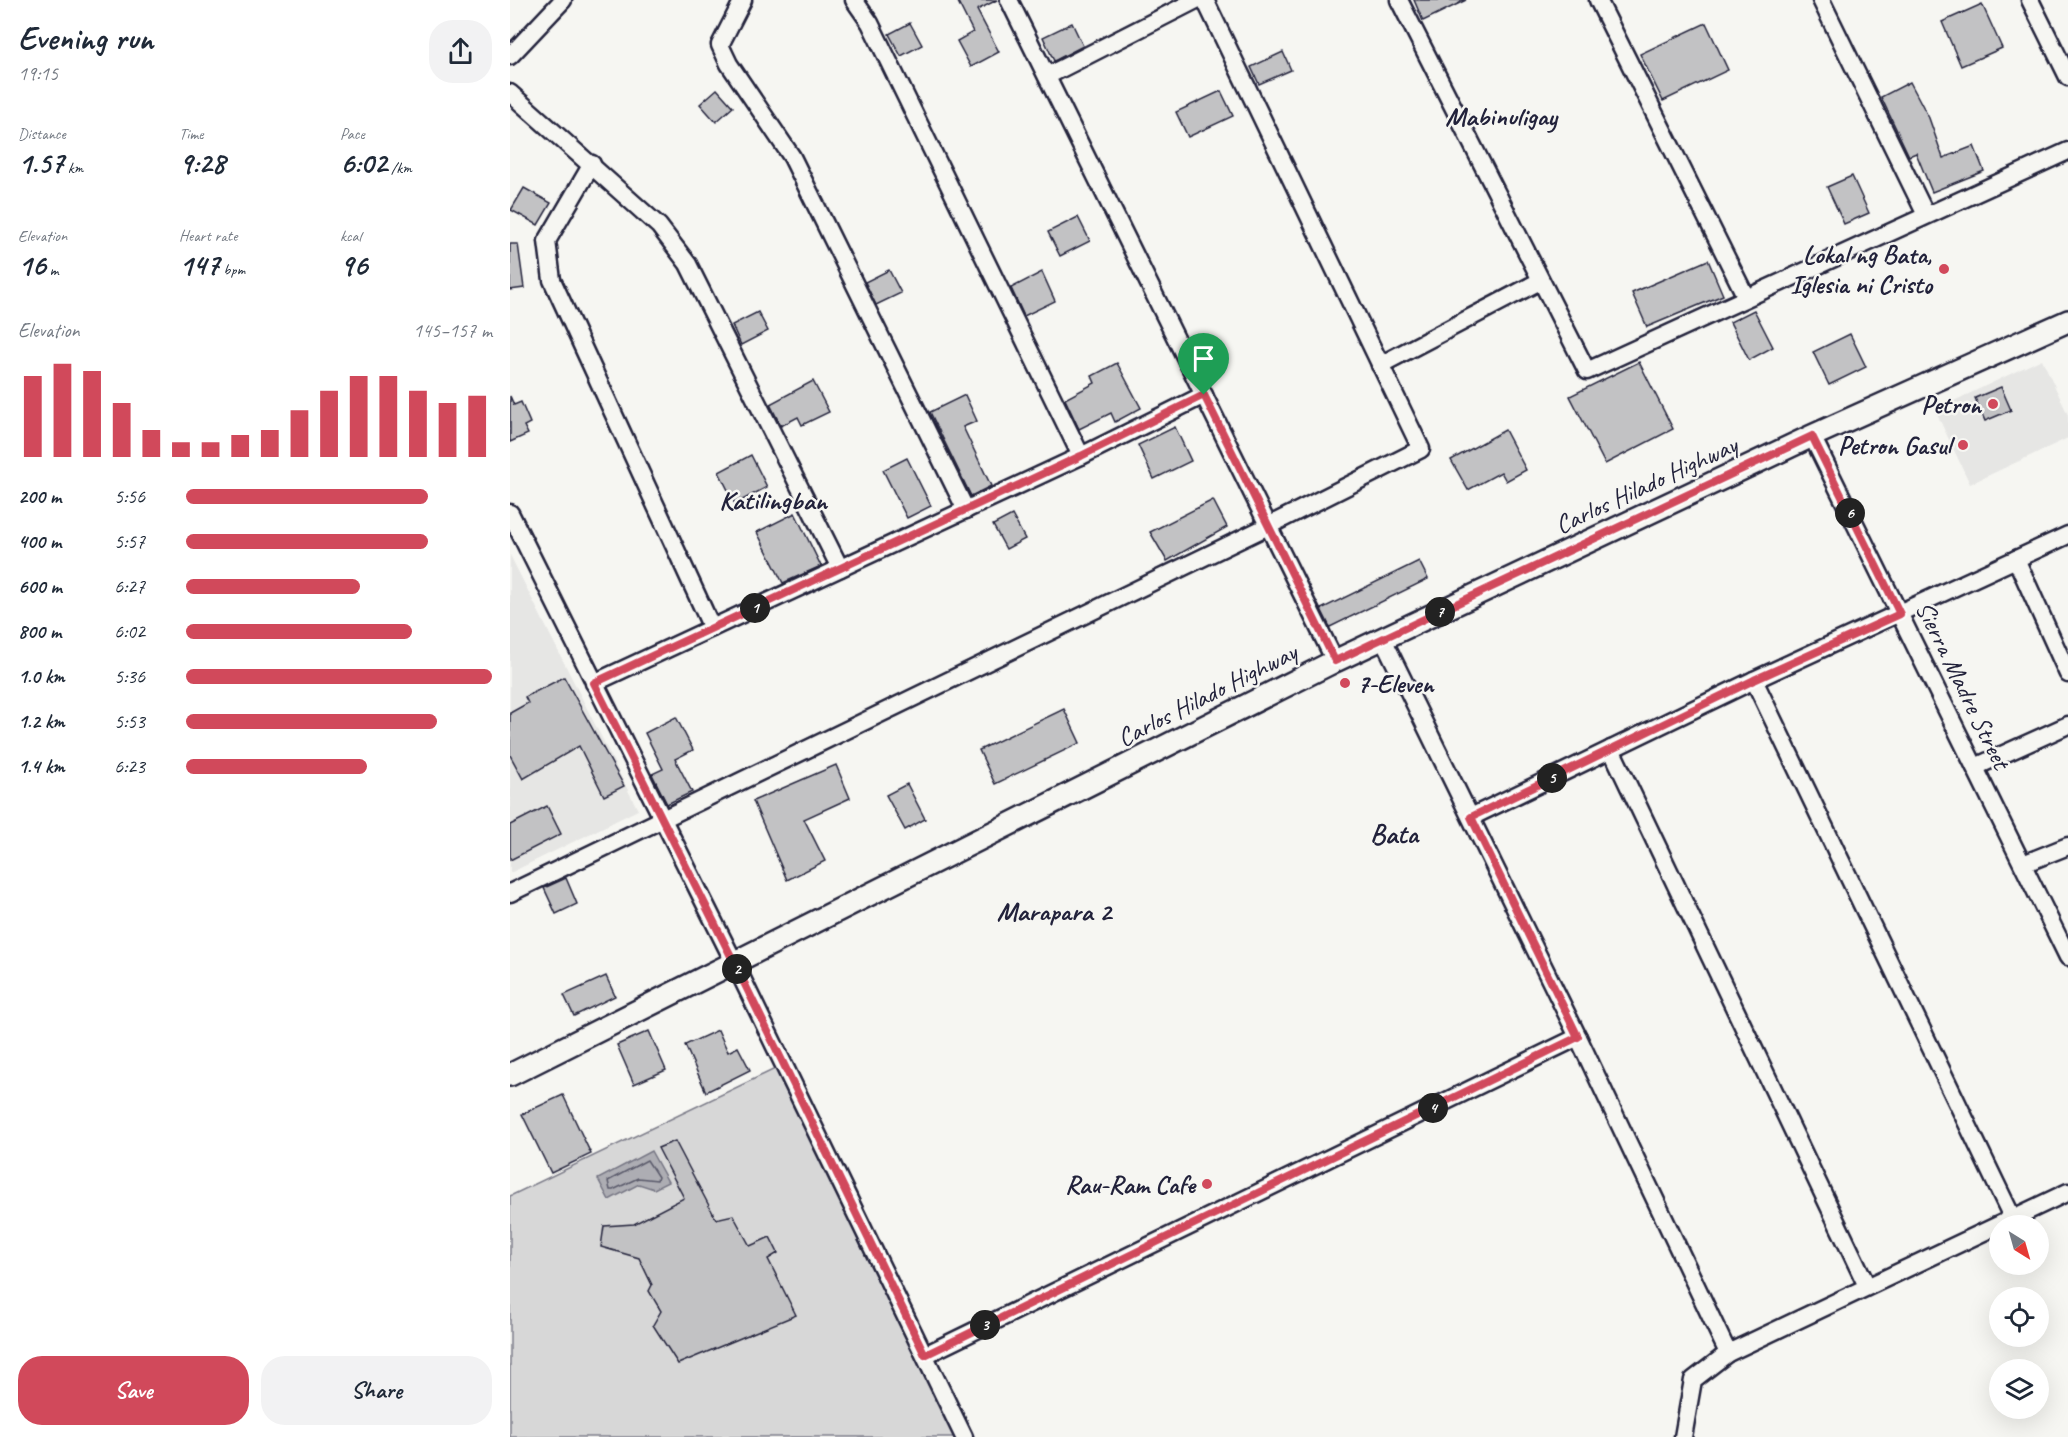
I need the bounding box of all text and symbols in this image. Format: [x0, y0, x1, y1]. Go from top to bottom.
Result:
text: Evening run [18, 17, 153, 59]
button: share [429, 20, 492, 83]
text: 19:15 [18, 61, 58, 86]
district label: Mabinuligay [1445, 99, 1560, 133]
text: Distance [18, 124, 66, 144]
text: Time [179, 124, 203, 144]
text: Pace [340, 124, 365, 144]
text: 1.57 [18, 144, 64, 182]
text: 9:28 [179, 144, 225, 182]
text: 6:02 [340, 144, 387, 182]
text: km [64, 158, 83, 178]
text: /km [387, 158, 412, 178]
text: Elevation [18, 226, 67, 246]
text: Heart rate [179, 226, 237, 246]
text: kcal [340, 226, 361, 246]
place label: Lokal ng Bata, Iglesia ni Cristo [1790, 238, 1934, 301]
text: 16 [18, 246, 46, 284]
text: 147 [179, 246, 219, 284]
text: 96 [340, 246, 367, 284]
text: m [46, 260, 58, 280]
text: bpm [219, 260, 245, 280]
marker: Lokal ng Bata, Iglesia ni Cristo [1937, 262, 1951, 276]
text: Elevation [18, 318, 80, 343]
text: 145–157 m [413, 318, 492, 343]
pin [1178, 333, 1229, 395]
icon: arrive [1187, 342, 1220, 375]
place label: Petron [1921, 388, 1983, 421]
marker: Petron [1986, 397, 2000, 411]
street label: Carlos Hilado Highway [1550, 427, 1744, 542]
place label: Petron Gasul [1838, 429, 1955, 462]
marker: Petron Gasul [1956, 438, 1970, 452]
district label: Katilingban [719, 483, 828, 517]
text: 200 m [18, 484, 61, 509]
text: 5:56 [114, 484, 145, 509]
pin: 6 [1835, 498, 1865, 528]
text: 6 [1846, 503, 1854, 523]
text: 400 m [18, 529, 61, 554]
text: 5:57 [114, 529, 145, 554]
text: 600 m [18, 574, 62, 599]
text: 6:27 [114, 574, 145, 599]
pin: 1 [740, 593, 770, 623]
street label: Sierra Madre Street [1908, 596, 2019, 776]
pin: 7 [1425, 597, 1455, 627]
text: 1 [751, 598, 759, 618]
text: 7 [1436, 602, 1444, 622]
text: 800 m [18, 619, 61, 644]
text: 6:02 [114, 619, 145, 644]
street label: Carlos Hilado Highway [1112, 635, 1304, 754]
text: 1.0 km [18, 664, 65, 689]
text: 5:36 [114, 664, 145, 689]
place label: 7-Eleven [1357, 667, 1436, 700]
marker: 7-Eleven [1338, 676, 1352, 690]
text: 1.2 km [18, 709, 65, 734]
text: 5:53 [114, 709, 145, 734]
text: 1.4 km [18, 754, 65, 779]
text: 6:23 [114, 754, 145, 779]
pin: 5 [1537, 763, 1567, 793]
text: 5 [1549, 768, 1555, 788]
district label: Bata [1370, 816, 1420, 851]
district label: Marapara 2 [997, 894, 1114, 928]
pin: 2 [722, 954, 752, 984]
text: 2 [733, 959, 741, 979]
pin: 4 [1418, 1093, 1448, 1123]
text: 4 [1429, 1098, 1437, 1118]
place label: Rau-Ram Cafe [1065, 1168, 1197, 1201]
marker: Rau-Ram Cafe [1200, 1177, 1214, 1191]
north arrow [1989, 1215, 2049, 1275]
map controls [1989, 1215, 2049, 1419]
button: locate [1989, 1287, 2049, 1347]
pin: 3 [970, 1310, 1000, 1340]
text: 3 [981, 1315, 989, 1335]
button: Save [18, 1356, 249, 1425]
button: Share [261, 1356, 492, 1425]
button: layers [1989, 1359, 2049, 1419]

